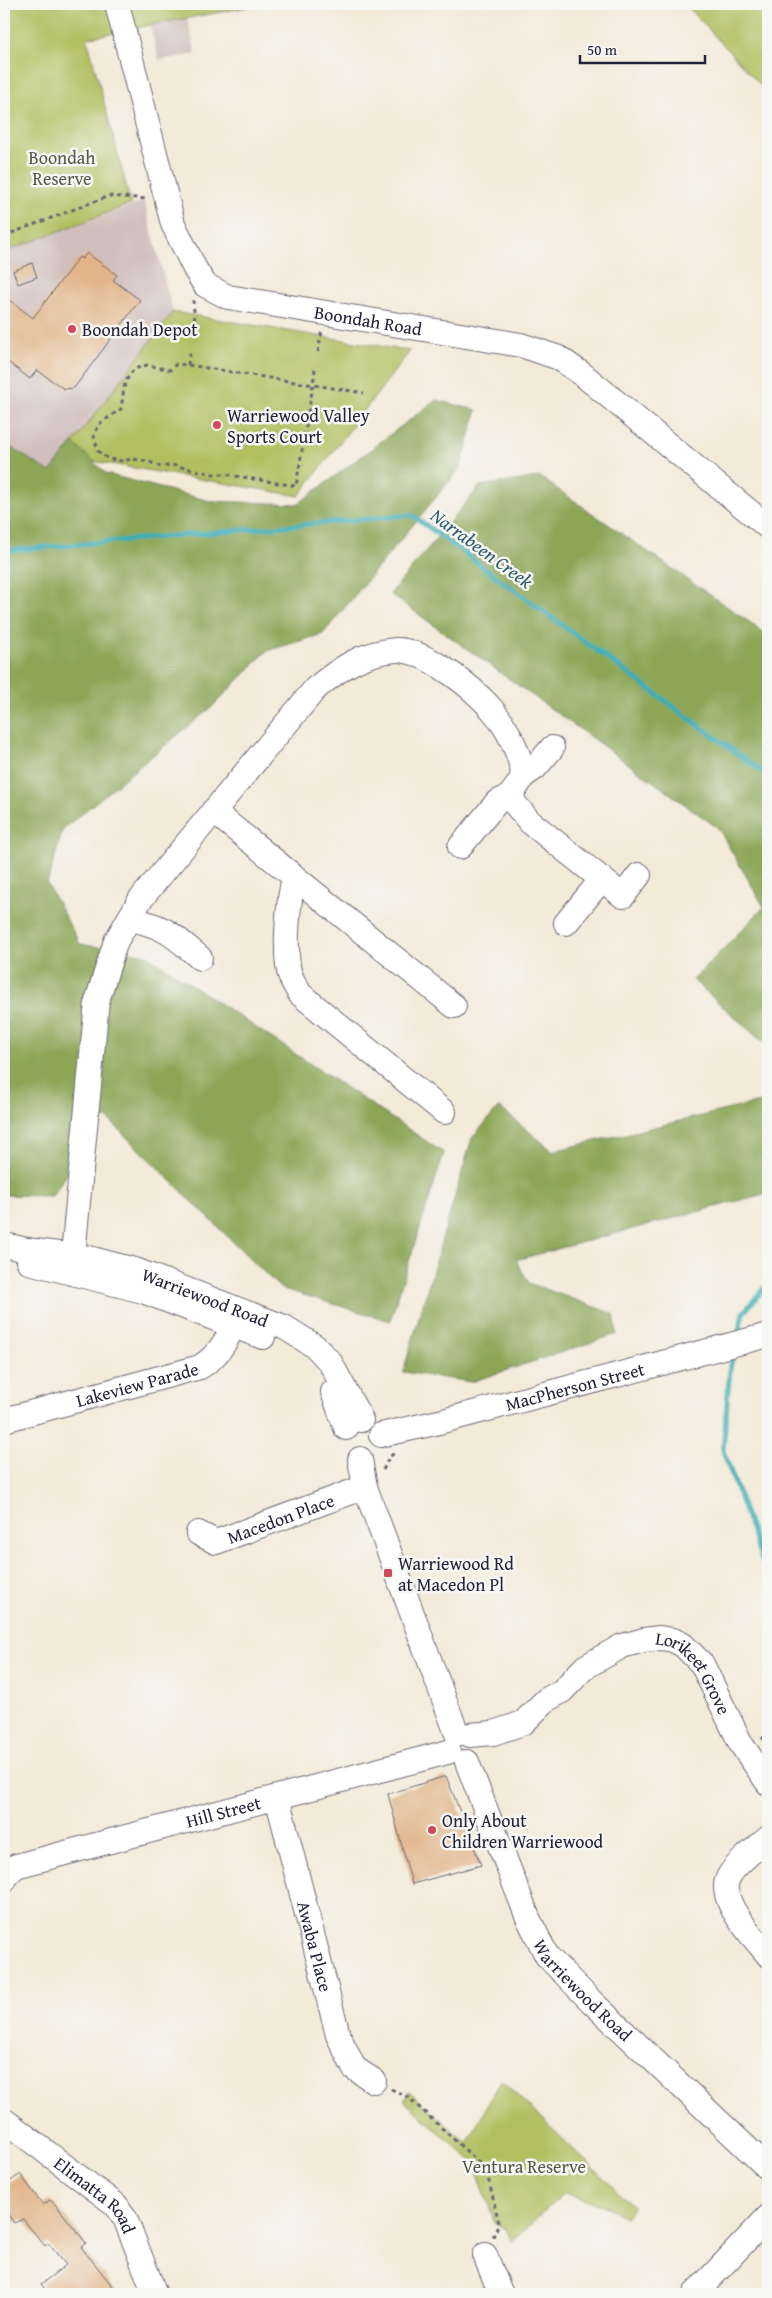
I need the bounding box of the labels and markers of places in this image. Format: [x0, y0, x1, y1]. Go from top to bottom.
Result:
place label: Boondah Depot [82, 316, 198, 343]
marker: Boondah Depot [66, 323, 78, 335]
place label: Warriewood Valley Sports Court [227, 402, 370, 450]
marker: Warriewood Valley Sports Court [211, 419, 223, 431]
place label: Warriewood Rd at Macedon Pl [398, 1550, 514, 1598]
marker: Warriewood Rd at Macedon Pl [382, 1567, 394, 1579]
place label: Only About Children Warriewood [442, 1807, 604, 1855]
marker: Only About Children Warriewood [426, 1824, 438, 1836]

